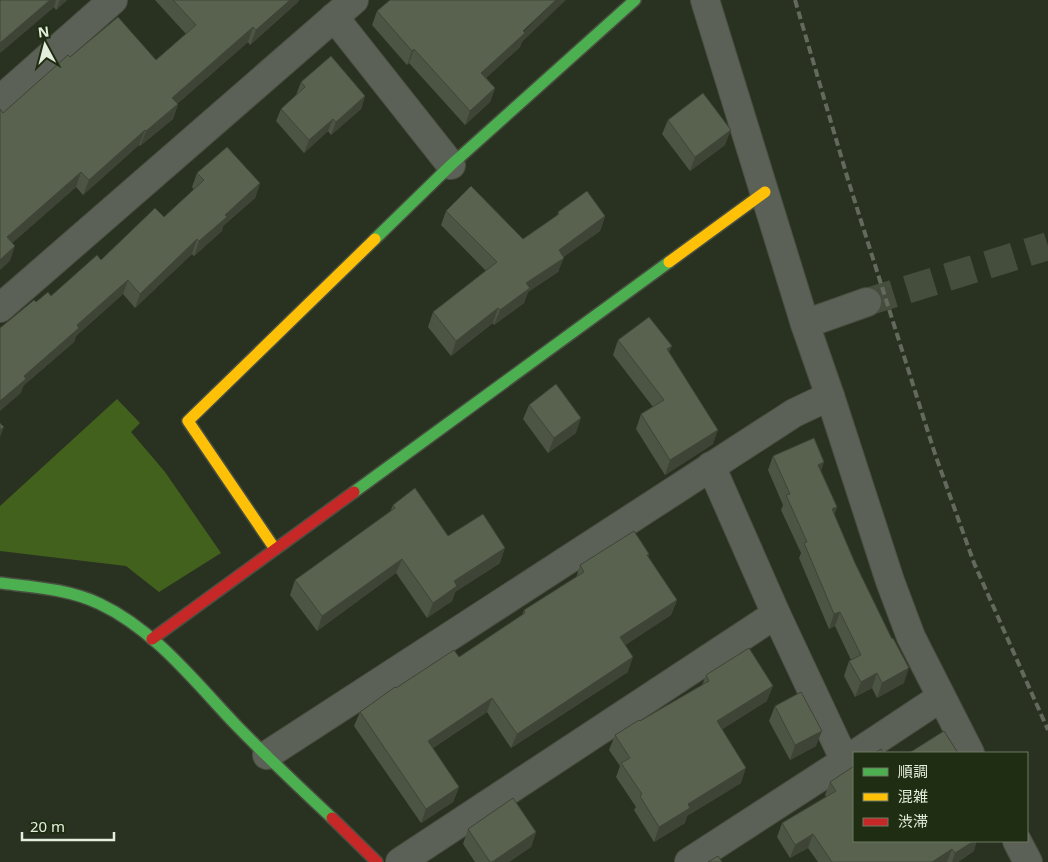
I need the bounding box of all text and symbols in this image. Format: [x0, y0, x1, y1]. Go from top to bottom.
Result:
north arrow [20, 20, 70, 70]
text: N [37, 21, 50, 42]
legend [853, 752, 1028, 842]
text: 順調 [898, 761, 928, 781]
text: 混雑 [898, 786, 928, 806]
scale bar [22, 810, 115, 842]
text: 渋滞 [898, 811, 928, 831]
text: 20 m [30, 816, 65, 836]

